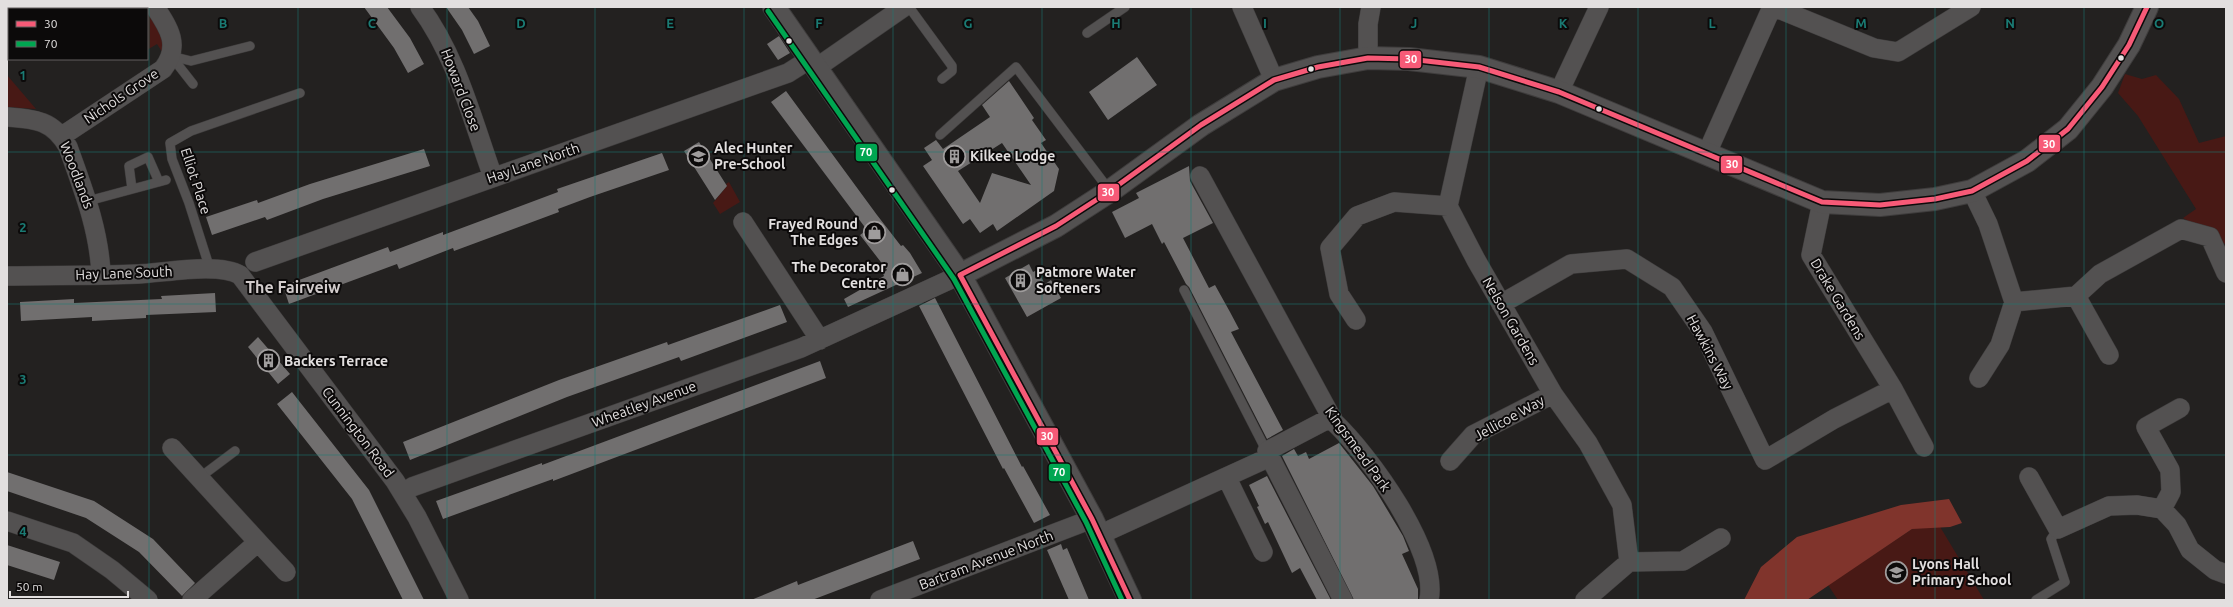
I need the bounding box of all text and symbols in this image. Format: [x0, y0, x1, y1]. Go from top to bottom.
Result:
legend [8, 8, 148, 60]
text: B [219, 16, 228, 30]
text: C [368, 16, 377, 30]
text: D [516, 16, 526, 30]
text: E [666, 16, 674, 30]
text: F [815, 16, 823, 30]
text: G [964, 16, 973, 30]
text: H [1111, 16, 1121, 30]
text: I [1263, 16, 1267, 30]
text: J [1411, 16, 1417, 30]
text: K [1559, 16, 1568, 30]
text: L [1708, 16, 1716, 30]
text: M [1855, 16, 1867, 30]
text: N [2005, 16, 2015, 30]
text: O [2154, 16, 2164, 30]
text: 30 [44, 17, 58, 30]
unlabelled marker [784, 36, 794, 46]
text: 70 [44, 37, 58, 50]
street label: Howard Close [438, 47, 484, 133]
line badge: 30 [1399, 50, 1422, 69]
text: 30 [1405, 53, 1417, 65]
unlabelled marker [2116, 53, 2126, 63]
unlabelled marker [1306, 64, 1316, 74]
street label: Nichols Grove [81, 65, 161, 127]
text: 1 [19, 68, 27, 82]
unlabelled marker [1594, 104, 1604, 114]
line badge: 30 [2038, 134, 2061, 153]
text: 30 [2043, 138, 2055, 150]
street label: Woodlands [57, 139, 97, 211]
street label: Hay Lane North [484, 140, 582, 186]
place label: Alec Hunter Pre-School [714, 140, 793, 172]
school or university icon: Alec Hunter Pre-School [686, 143, 712, 169]
line badge: 70 [855, 143, 878, 162]
building icon: Kilkee Lodge [942, 143, 968, 169]
street label: Elliot Place [178, 146, 214, 216]
text: 70 [860, 146, 872, 158]
place label: Kilkee Lodge [970, 148, 1055, 164]
line badge: 30 [1720, 155, 1743, 174]
text: 30 [1726, 158, 1738, 170]
line badge: 30 [1097, 183, 1120, 202]
unlabelled marker [887, 185, 897, 195]
text: 30 [1102, 186, 1114, 198]
place label: Frayed Round The Edges [768, 216, 858, 248]
shop icon: Frayed Round The Edges [861, 219, 887, 245]
text: 2 [19, 220, 27, 234]
street label: Drake Gardens [1807, 255, 1869, 343]
place label: The Decorator Centre [791, 259, 886, 291]
shop icon: The Decorator Centre [889, 262, 915, 288]
street label: Hay Lane South [75, 263, 173, 283]
place label: Patmore Water Softeners [1036, 264, 1136, 296]
building icon: Patmore Water Softeners [1008, 267, 1034, 293]
street label: Nelson Gardens [1479, 274, 1543, 368]
district label: The Fairveiw [245, 278, 341, 296]
street label: Hawkins Way [1684, 312, 1736, 392]
building icon: Backers Terrace [256, 348, 282, 374]
place label: Backers Terrace [284, 353, 388, 369]
text: 3 [19, 372, 27, 386]
street label: Wheatley Avenue [590, 378, 698, 430]
street label: Cunnington Road [319, 384, 397, 480]
street label: Jellicoe Way [1471, 392, 1547, 444]
street label: Kingsmead Park [1322, 404, 1394, 494]
line badge: 30 [1036, 427, 1059, 446]
text: 30 [1041, 430, 1053, 442]
line badge: 70 [1048, 463, 1071, 482]
text: 70 [1053, 466, 1065, 478]
text: 4 [19, 524, 27, 538]
street label: Bartram Avenue North [917, 527, 1055, 593]
place label: Lyons Hall Primary School [1912, 556, 2011, 588]
school or university icon: Lyons Hall Primary School [1884, 559, 1910, 585]
scale bar [10, 573, 128, 599]
text: 50 m [16, 580, 43, 593]

